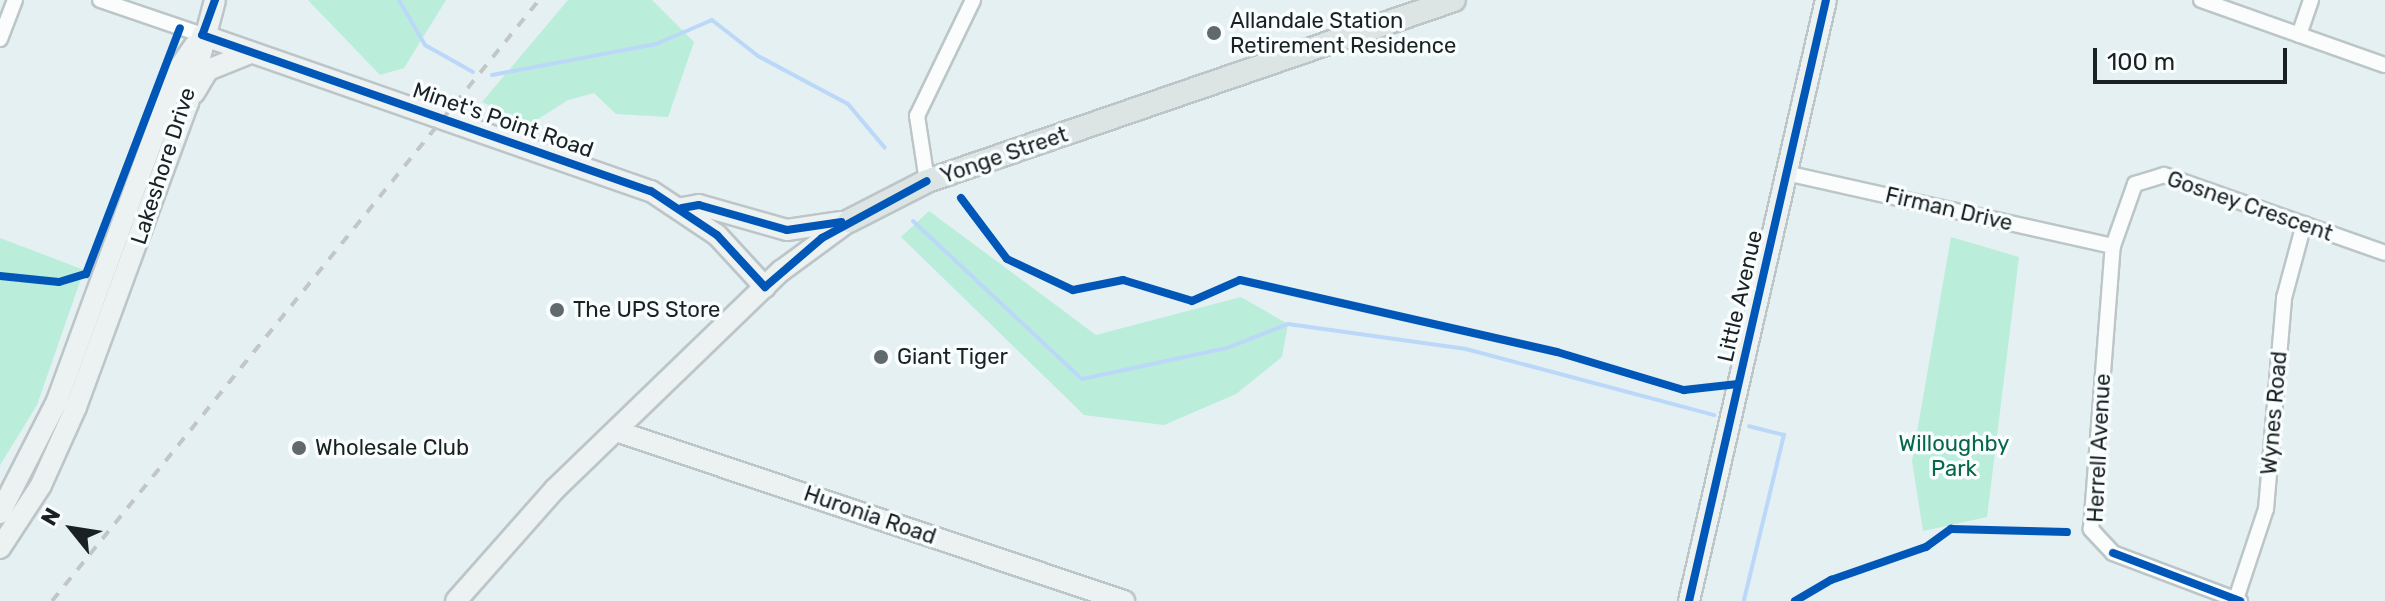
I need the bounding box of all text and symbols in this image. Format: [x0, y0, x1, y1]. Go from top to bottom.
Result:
place label: Allandale Station Retirement Residence [1230, 7, 1456, 58]
marker: Allandale Station Retirement Residence [1205, 24, 1223, 42]
scale bar [2097, 32, 2291, 82]
text: 100 m [2107, 48, 2175, 76]
street label: Minet's Point Road [409, 77, 597, 163]
street label: Lakeshore Drive [125, 84, 201, 248]
street label: Yonge Street [937, 121, 1071, 189]
street label: Gosney Crescent [2163, 165, 2337, 247]
street label: Firman Drive [1883, 182, 2015, 236]
street label: Little Avenue [1712, 227, 1768, 365]
place label: The UPS Store [573, 297, 720, 323]
marker: The UPS Store [548, 301, 566, 319]
place label: Giant Tiger [897, 344, 1008, 370]
marker: Giant Tiger [872, 348, 890, 366]
street label: Wynes Road [2255, 350, 2293, 476]
street label: Herrell Avenue [2082, 372, 2116, 524]
park label: Willoughby Park [1899, 430, 2009, 482]
place label: Wholesale Club [315, 435, 469, 461]
marker: Wholesale Club [290, 439, 308, 457]
street label: Huronia Road [800, 480, 940, 550]
north arrow [32, 489, 112, 569]
text: N [35, 503, 66, 530]

